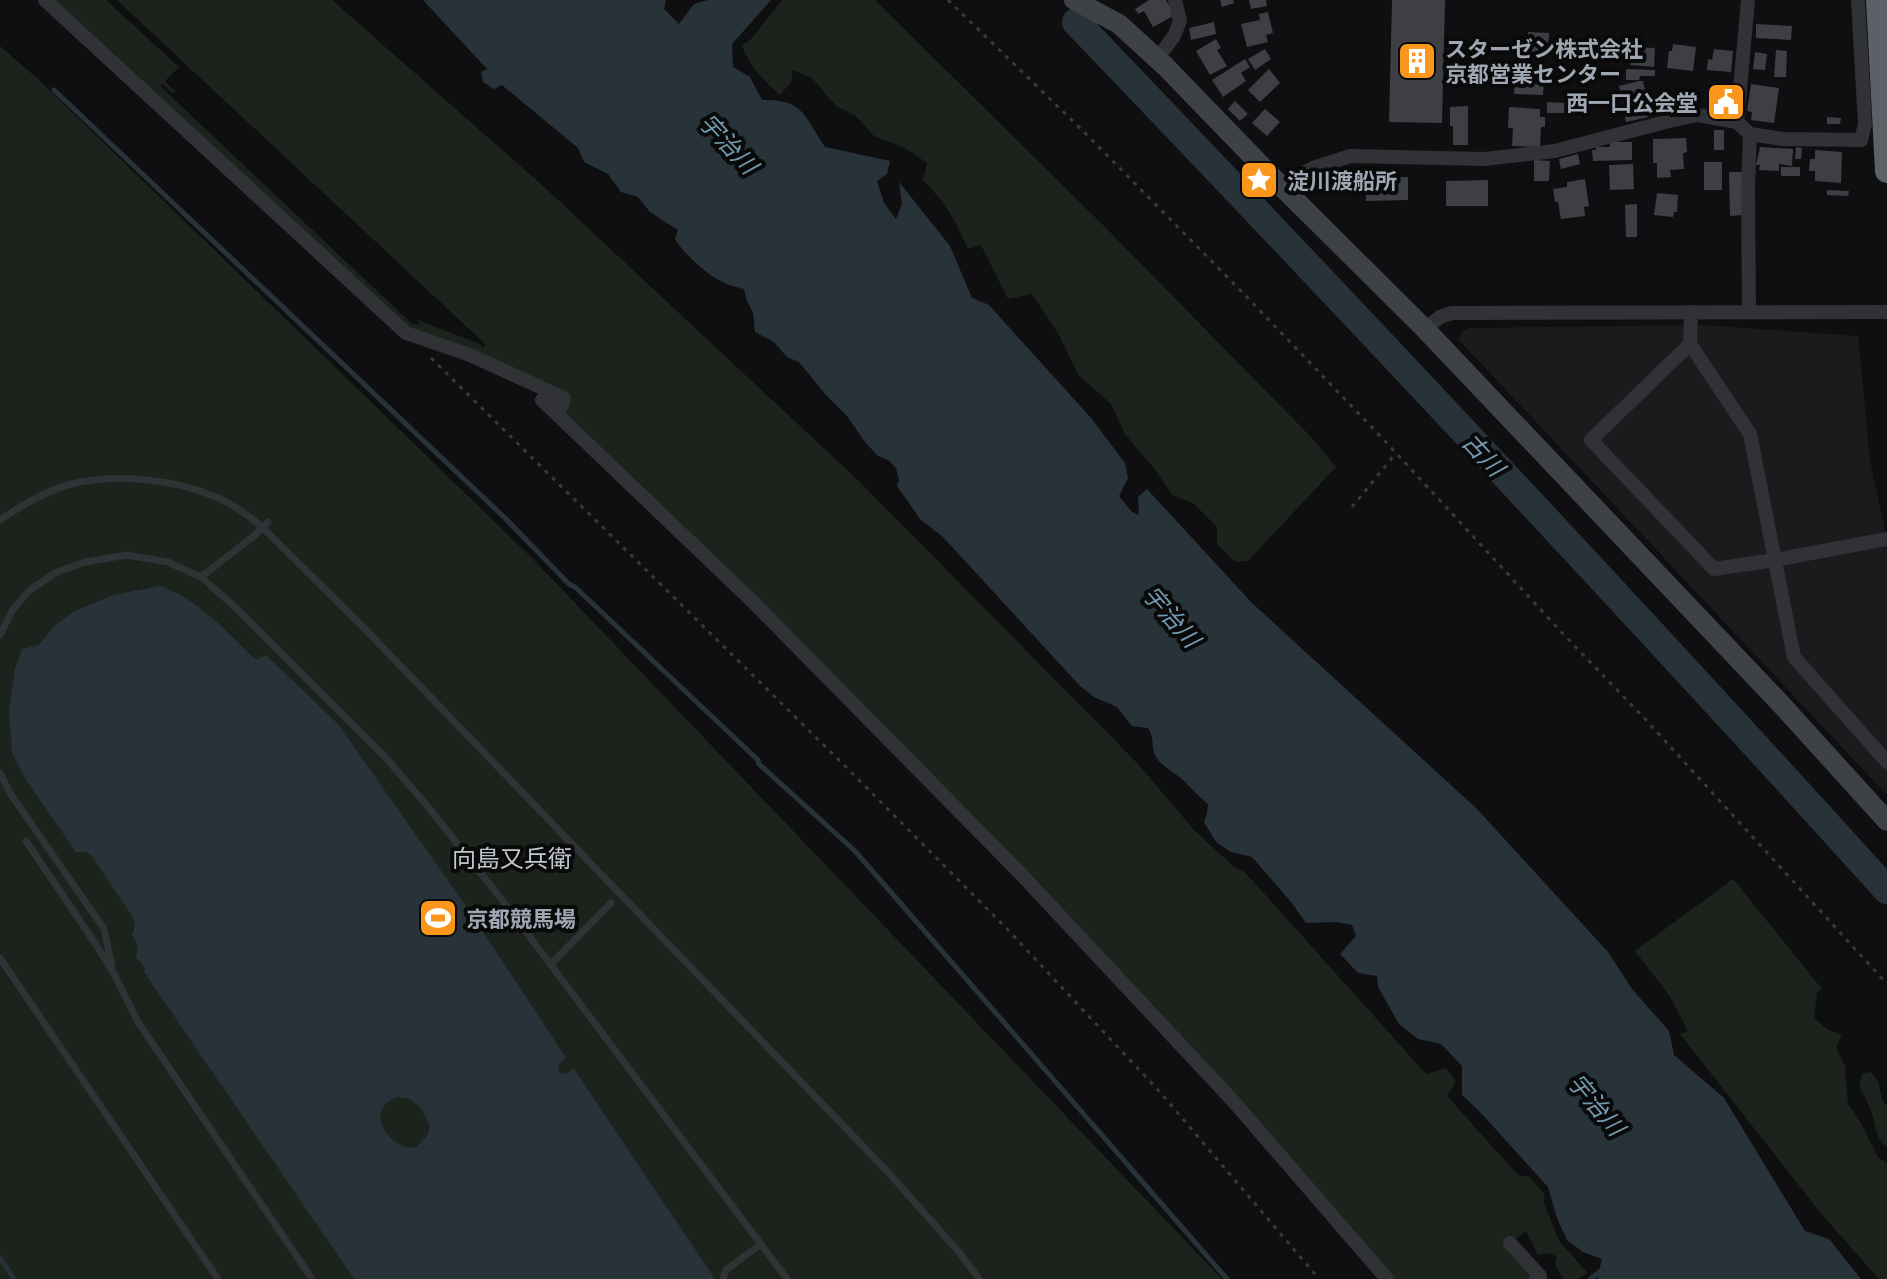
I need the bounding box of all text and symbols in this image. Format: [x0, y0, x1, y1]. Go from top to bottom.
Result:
place label: スターゼン株式会社 京都営業センター [1445, 35, 1643, 87]
building icon: スターゼン株式会社 京都営業センター [1396, 40, 1438, 82]
public building icon: 西一口公会堂 [1705, 81, 1747, 123]
place label: 西一口公会堂 [1566, 89, 1698, 116]
water label: 宇治川 [694, 107, 766, 181]
place icon: 淀川渡船所 [1238, 159, 1280, 201]
place label: 淀川渡船所 [1287, 167, 1397, 194]
water label: 古川 [1457, 427, 1513, 484]
water label: 宇治川 [1137, 579, 1209, 655]
district label: 向島又兵衛 [452, 843, 572, 872]
sports icon: 京都競馬場 [417, 897, 459, 939]
place label: 京都競馬場 [466, 905, 576, 932]
water label: 宇治川 [1563, 1067, 1633, 1143]

